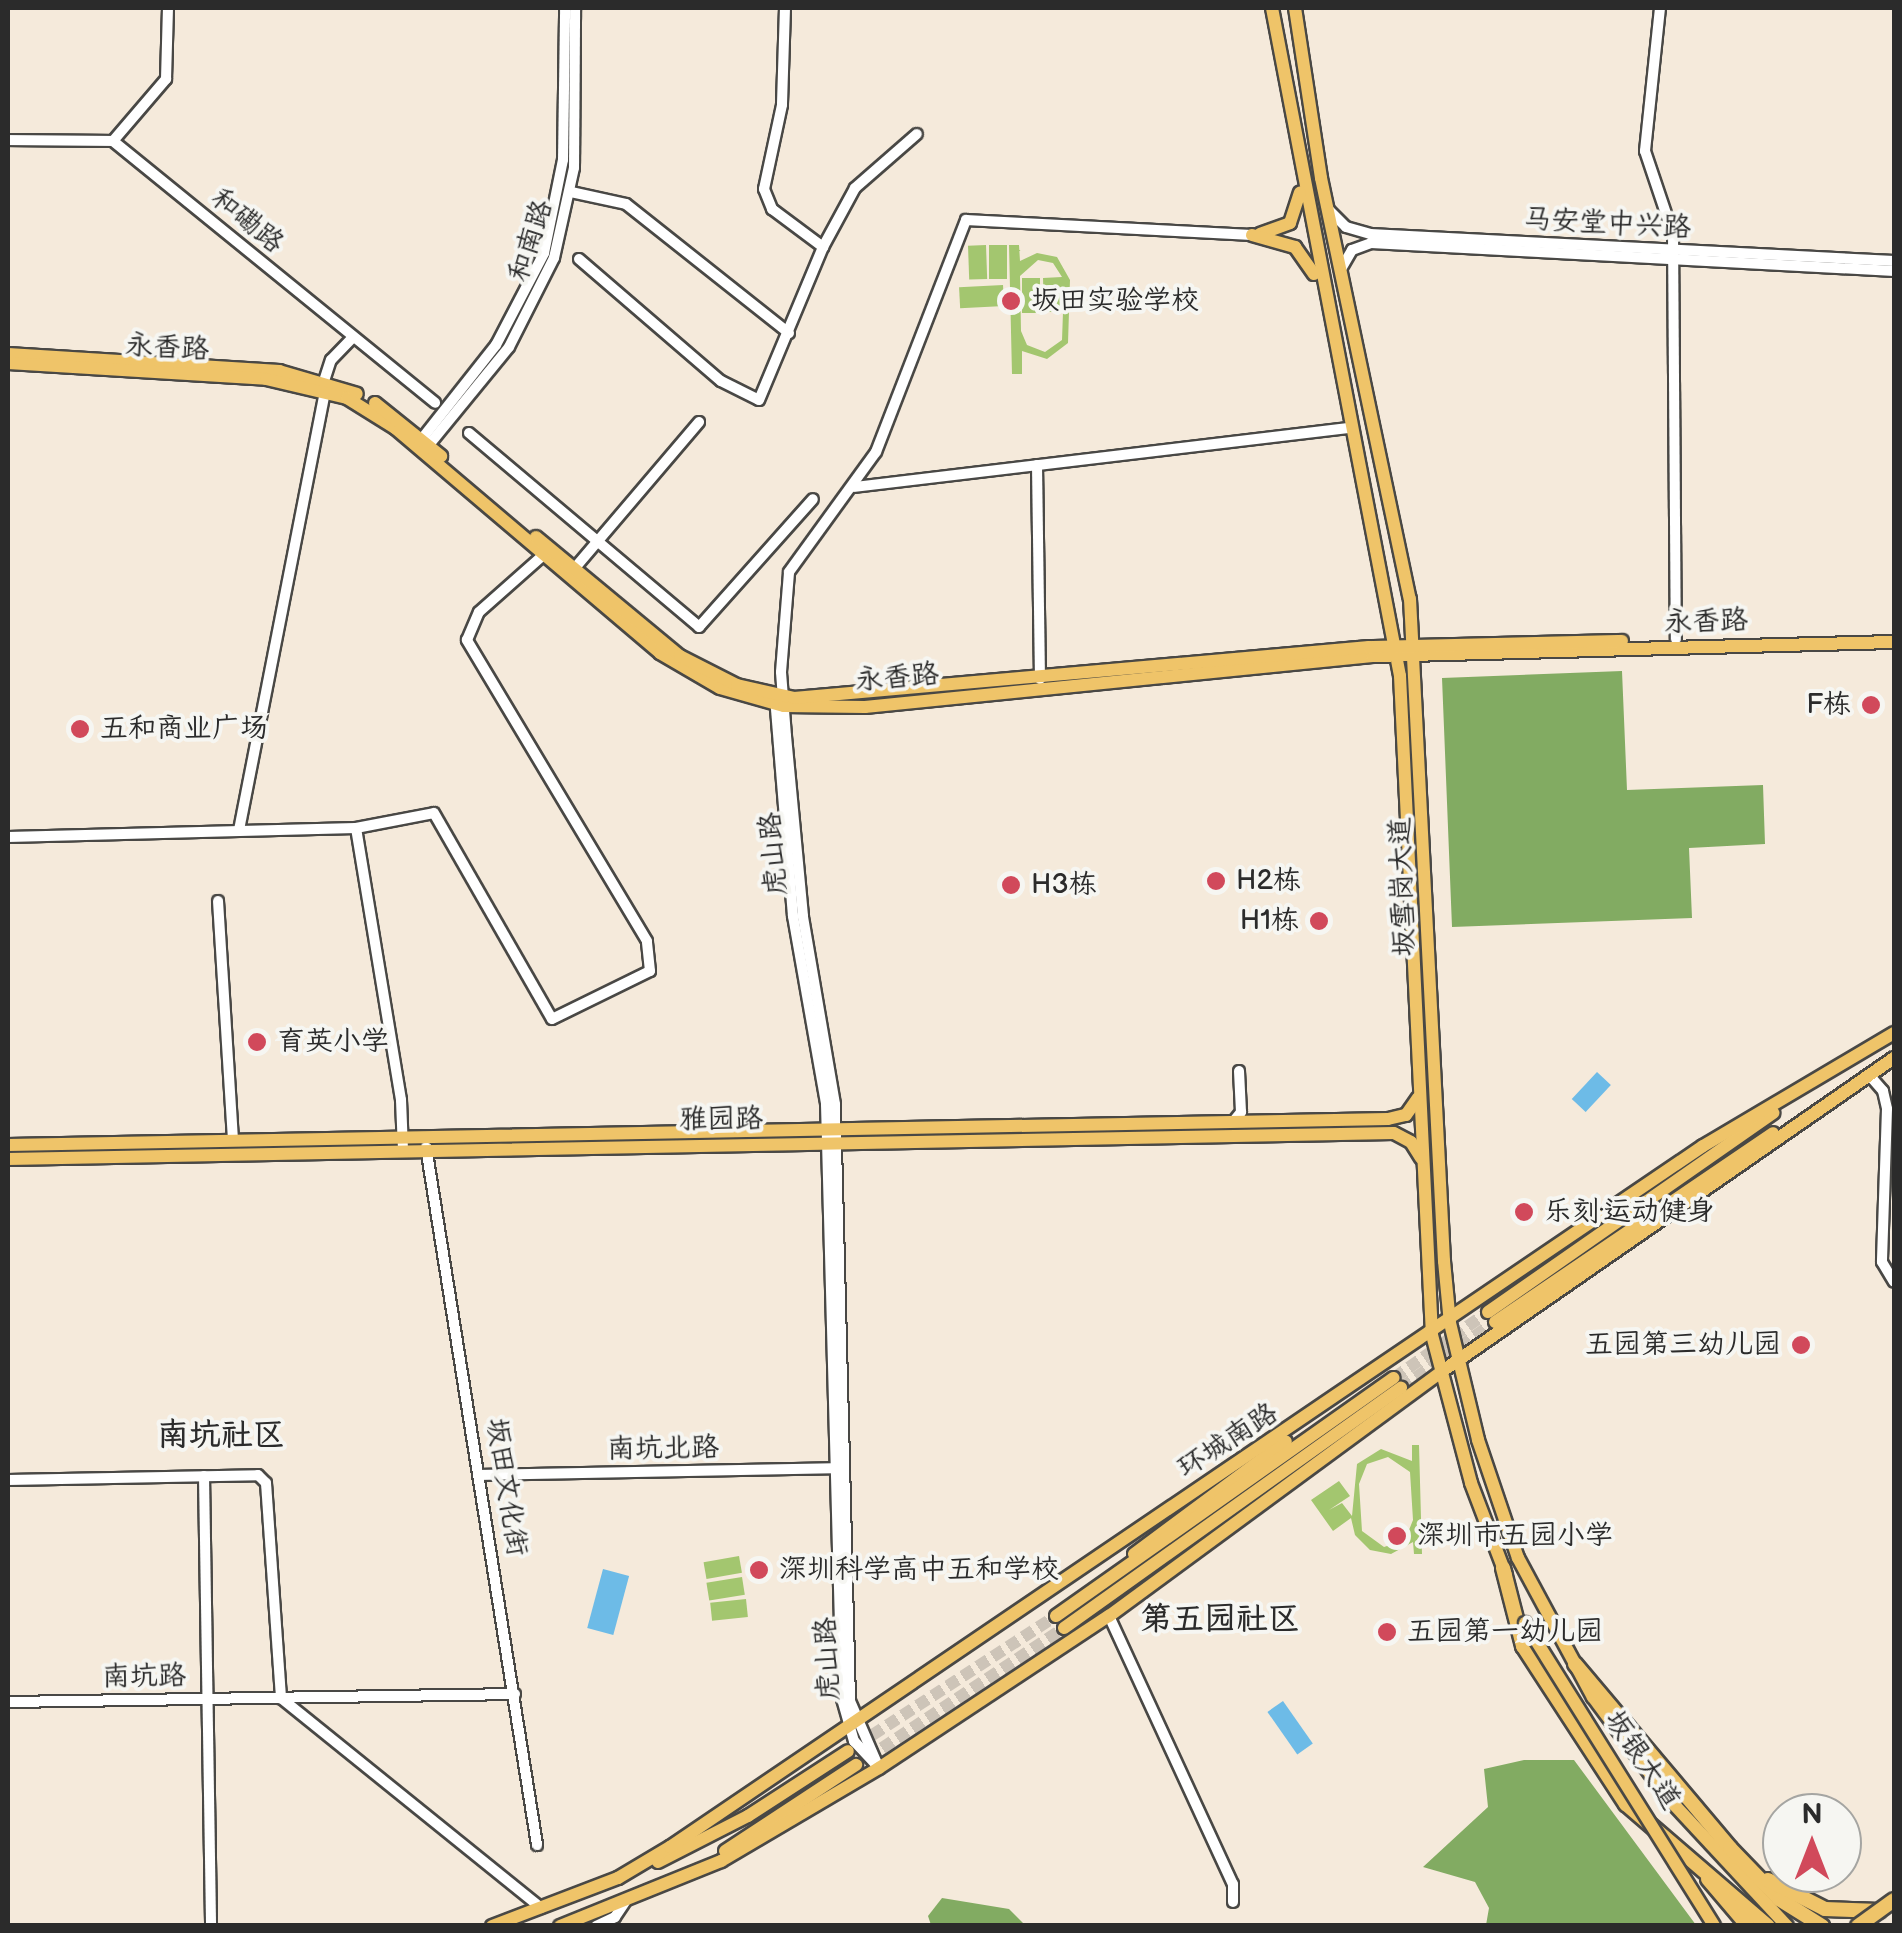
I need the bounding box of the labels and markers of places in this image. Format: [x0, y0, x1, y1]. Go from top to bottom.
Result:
place label: 坂田实验学校 [1031, 284, 1199, 318]
marker: 坂田实验学校 [1000, 290, 1022, 312]
place label: F栋 [1806, 688, 1851, 722]
marker: F栋 [1860, 694, 1882, 716]
place label: 五和商业广场 [100, 712, 268, 746]
marker: 五和商业广场 [69, 718, 91, 740]
place label: H2栋 [1236, 864, 1301, 898]
place label: H3栋 [1031, 868, 1097, 902]
marker: H2栋 [1205, 870, 1227, 892]
marker: H3栋 [1000, 874, 1022, 896]
place label: H1栋 [1240, 904, 1299, 938]
marker: H1栋 [1308, 910, 1330, 932]
place label: 育英小学 [277, 1025, 389, 1059]
marker: 育英小学 [246, 1031, 268, 1053]
place label: 乐刻·运动健身 [1544, 1195, 1715, 1229]
marker: 乐刻·运动健身 [1513, 1201, 1535, 1223]
place label: 五园第三幼儿园 [1585, 1328, 1781, 1362]
marker: 五园第三幼儿园 [1790, 1334, 1812, 1356]
place label: 深圳市五园小学 [1417, 1519, 1613, 1553]
marker: 深圳市五园小学 [1386, 1525, 1408, 1547]
place label: 深圳科学高中五和学校 [779, 1553, 1059, 1587]
marker: 深圳科学高中五和学校 [748, 1559, 770, 1581]
place label: 五园第一幼儿园 [1407, 1615, 1603, 1649]
marker: 五园第一幼儿园 [1376, 1621, 1398, 1643]

